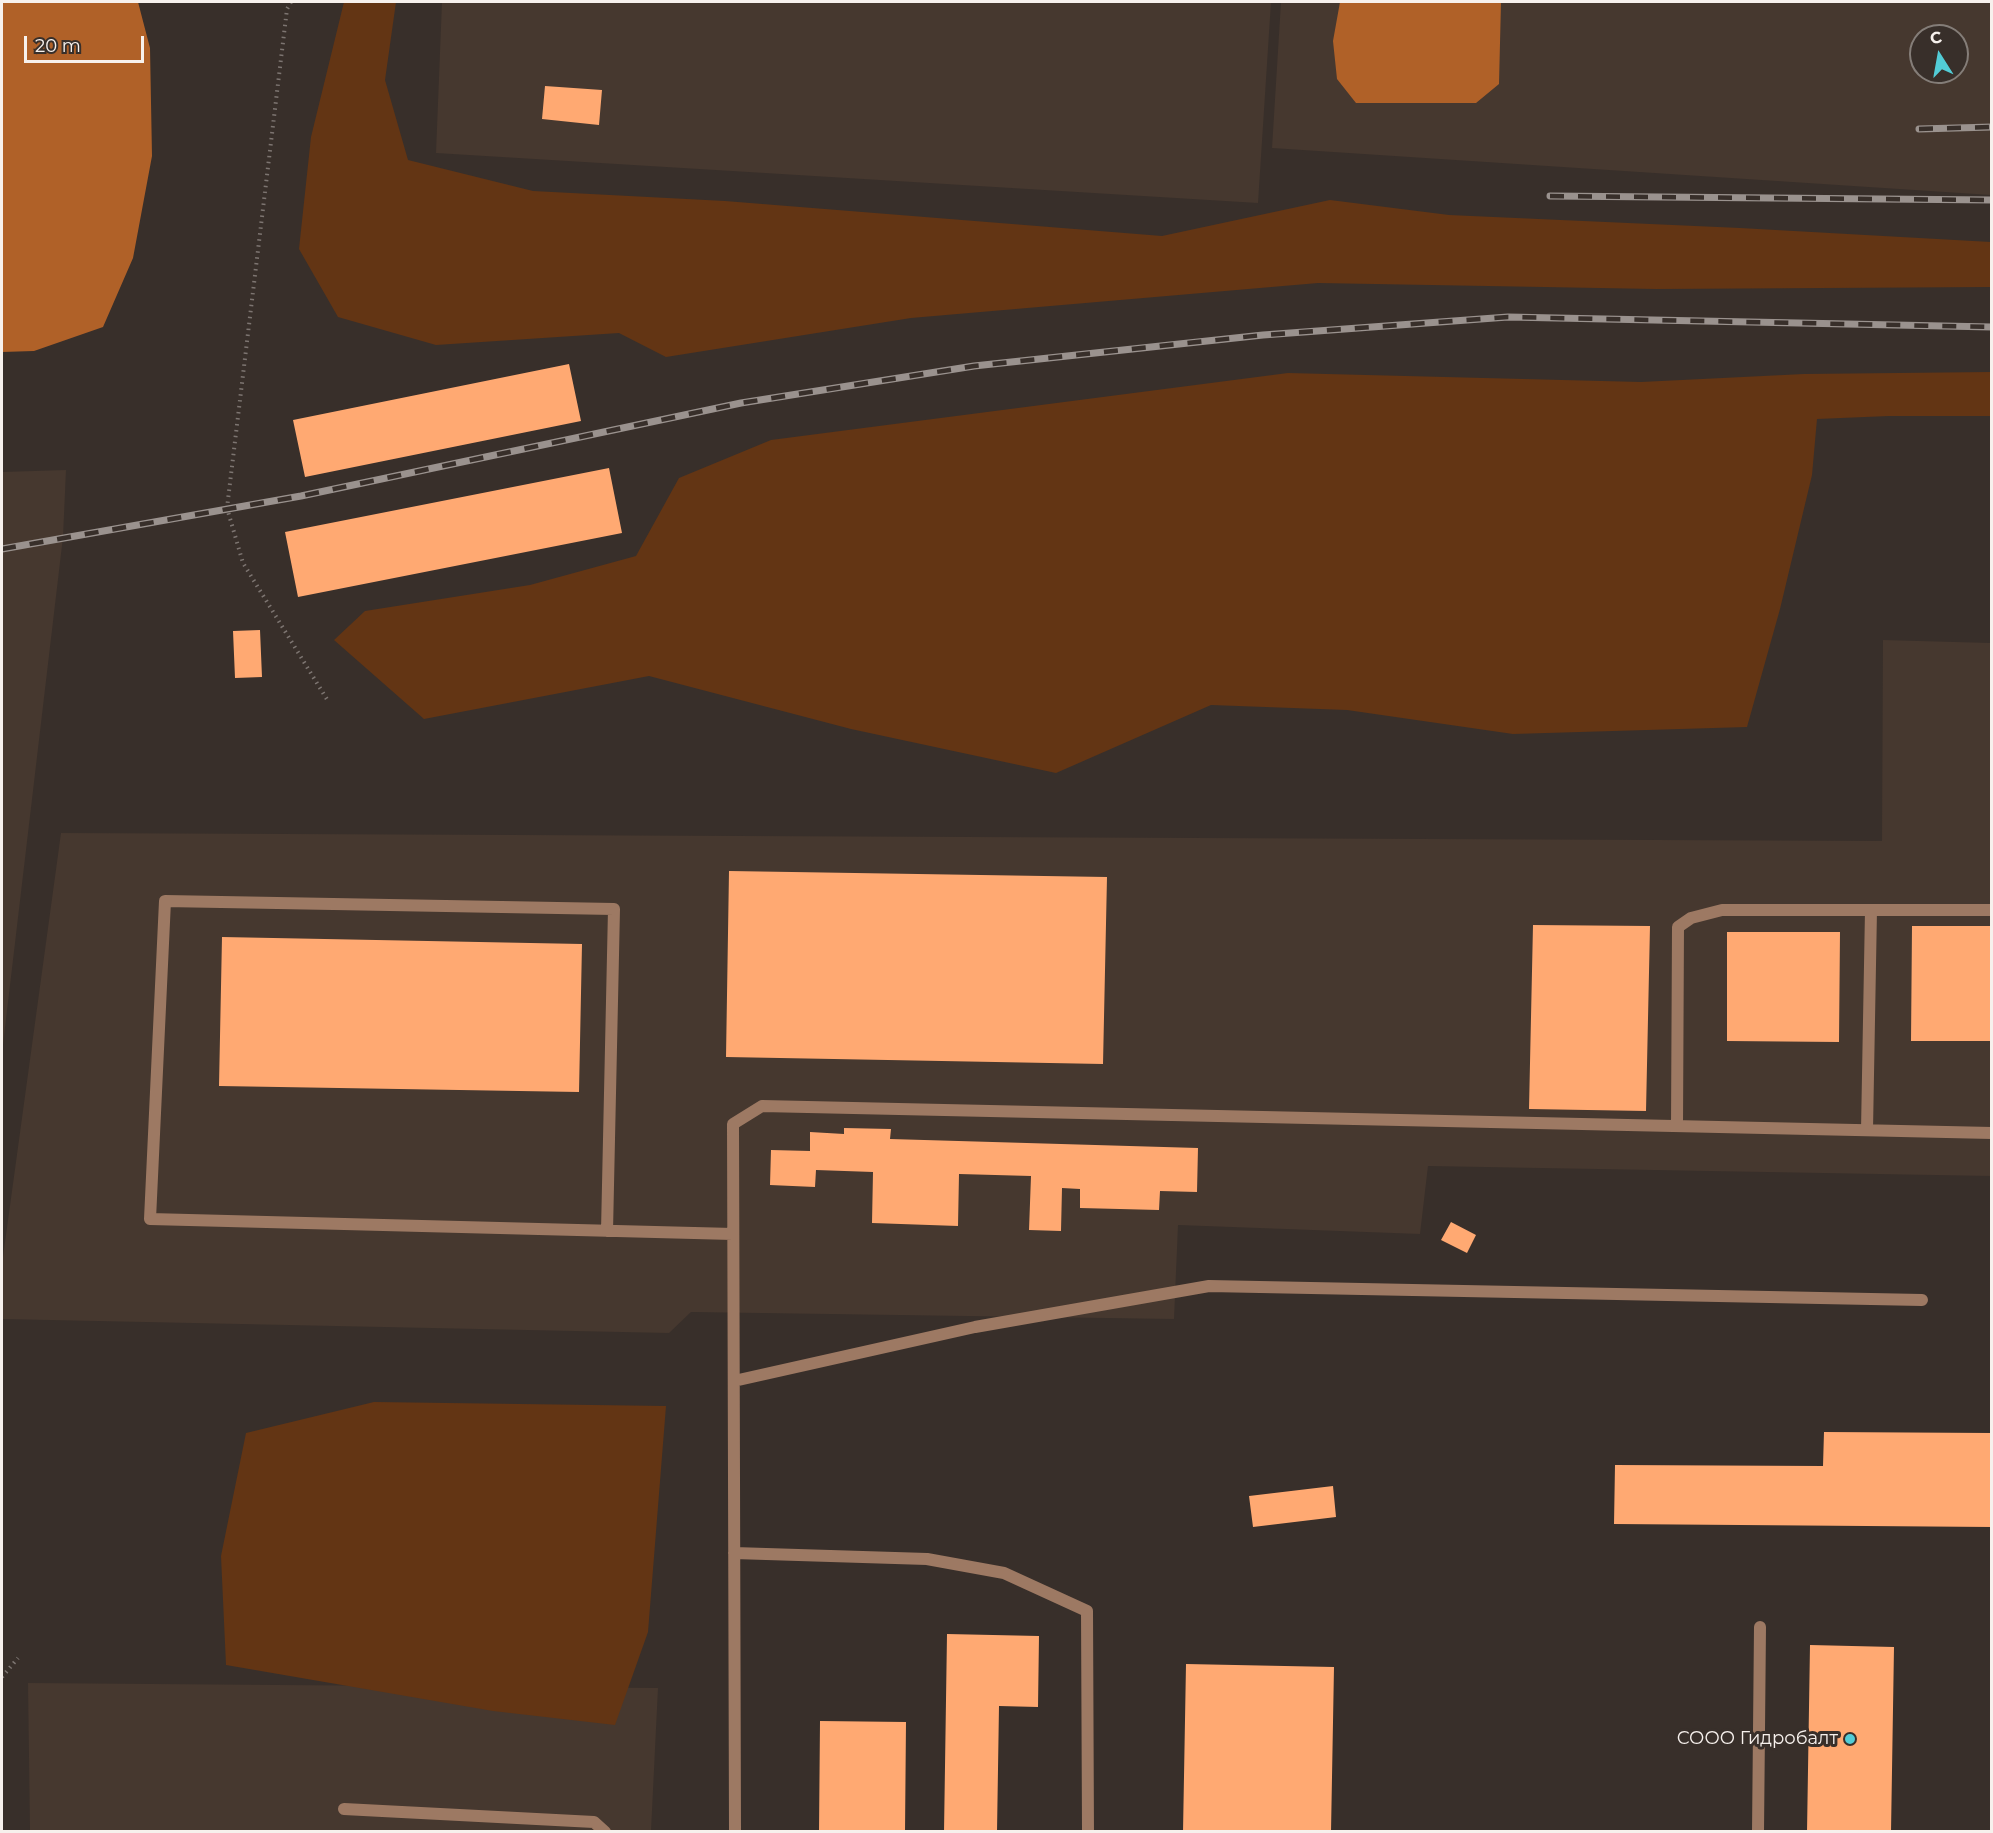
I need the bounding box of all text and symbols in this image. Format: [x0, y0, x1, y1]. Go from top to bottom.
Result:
scale bar [27, 24, 147, 62]
north arrow [1909, 24, 1969, 84]
text: С [1928, 27, 1943, 48]
text: 20 m [35, 35, 81, 57]
place label: СООО Гидробалт [1677, 1728, 1838, 1750]
marker: СООО Гидробалт [1843, 1732, 1857, 1746]

